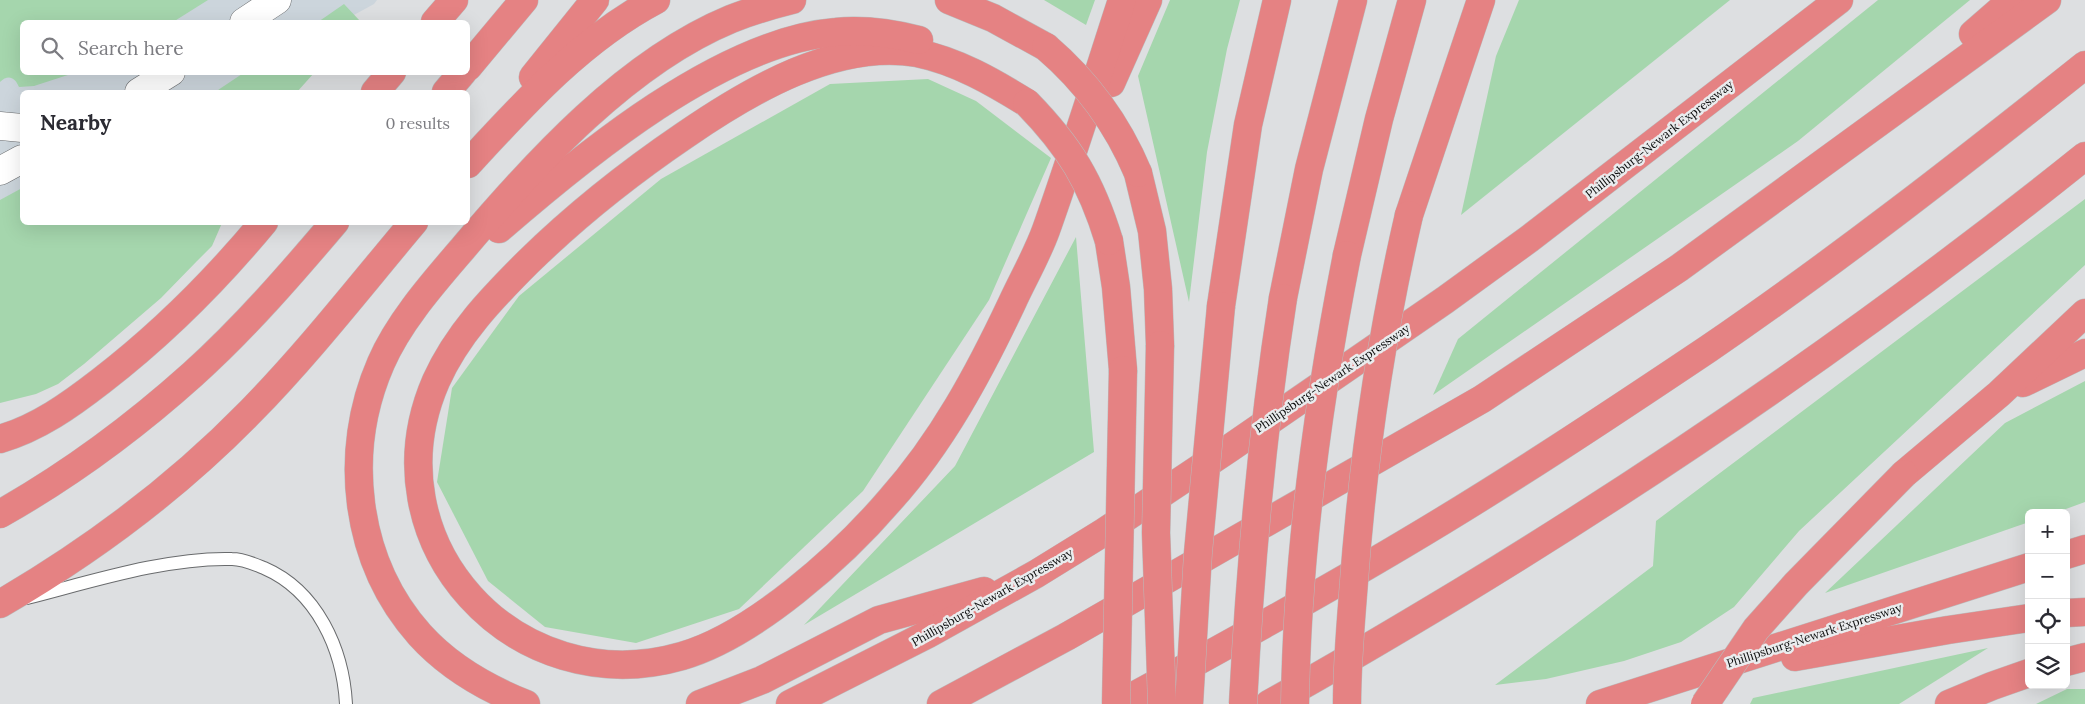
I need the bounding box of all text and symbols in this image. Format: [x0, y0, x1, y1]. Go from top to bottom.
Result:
search box [20, 20, 470, 75]
icon: search [38, 34, 66, 62]
text: Search here [78, 36, 184, 60]
street label: Phillipsburg-Newark Expressway [1582, 76, 1736, 201]
text: Nearby [40, 109, 111, 136]
text: 0 results [385, 113, 450, 133]
street label: Phillipsburg-Newark Expressway [1252, 320, 1413, 436]
map controls [2025, 509, 2070, 689]
button: + [2025, 509, 2070, 554]
street label: Phillipsburg-Newark Expressway [909, 544, 1076, 649]
button: − [2025, 554, 2070, 599]
street label: Phillipsburg-Newark Expressway [1724, 599, 1904, 670]
button: locate [2025, 599, 2070, 644]
button: layers [2025, 644, 2070, 689]

